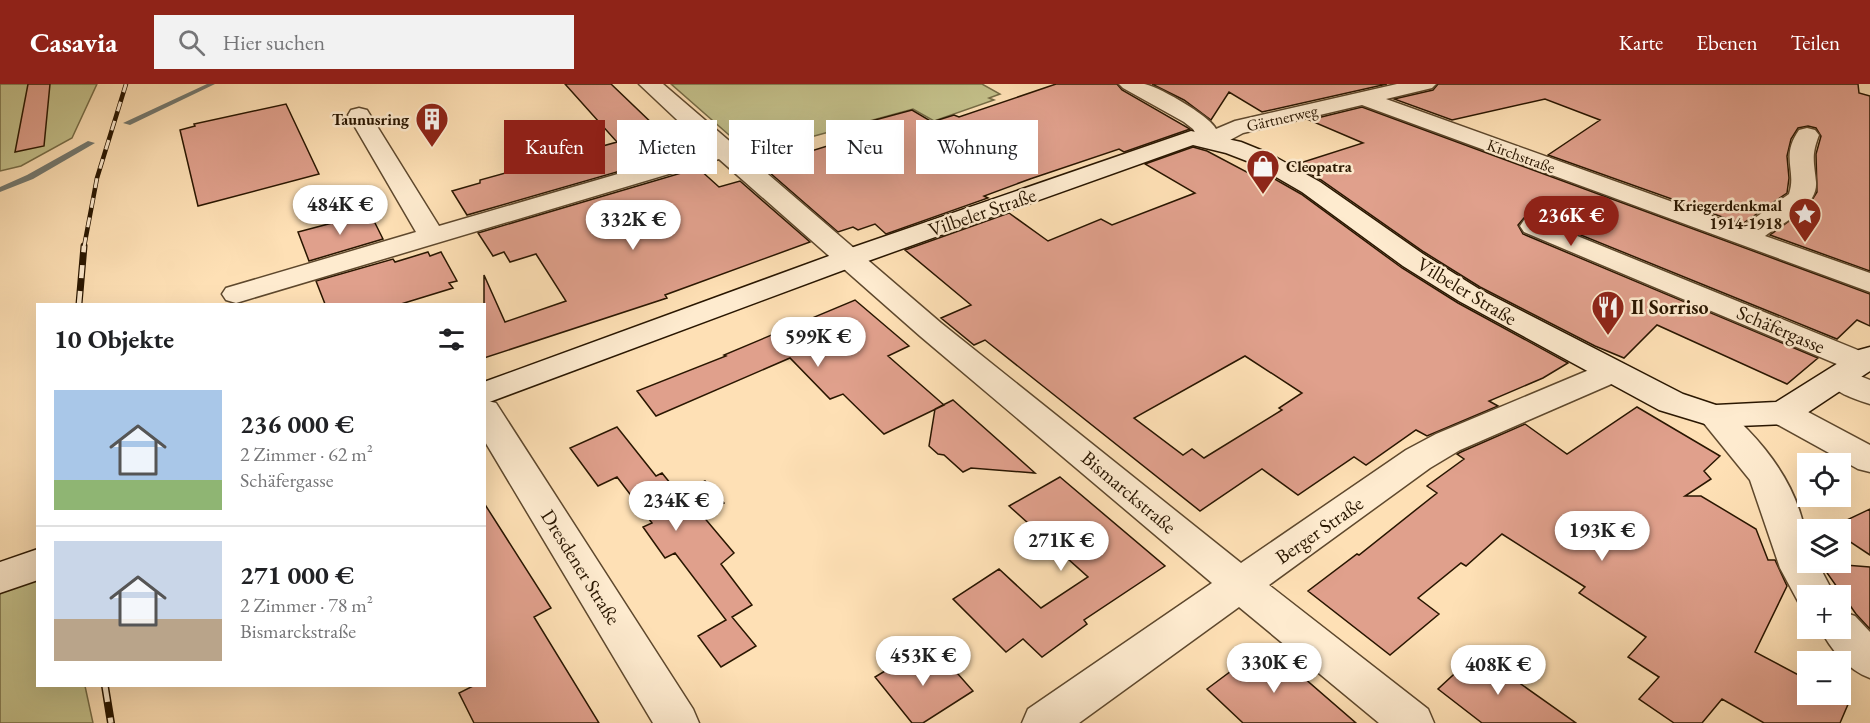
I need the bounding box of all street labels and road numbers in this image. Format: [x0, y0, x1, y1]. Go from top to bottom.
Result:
street label: Gärtnerweg [1244, 99, 1321, 136]
street label: Kirchstraße [1484, 134, 1558, 178]
street label: Vilbeler Straße [925, 181, 1039, 243]
street label: Vilbeler Straße [1412, 251, 1522, 331]
street label: Schäfergasse [1733, 299, 1829, 359]
street label: Bismarckstraße [1076, 445, 1182, 539]
street label: Berger Straße [1270, 490, 1368, 570]
street label: Dresdener Straße [535, 505, 627, 630]

